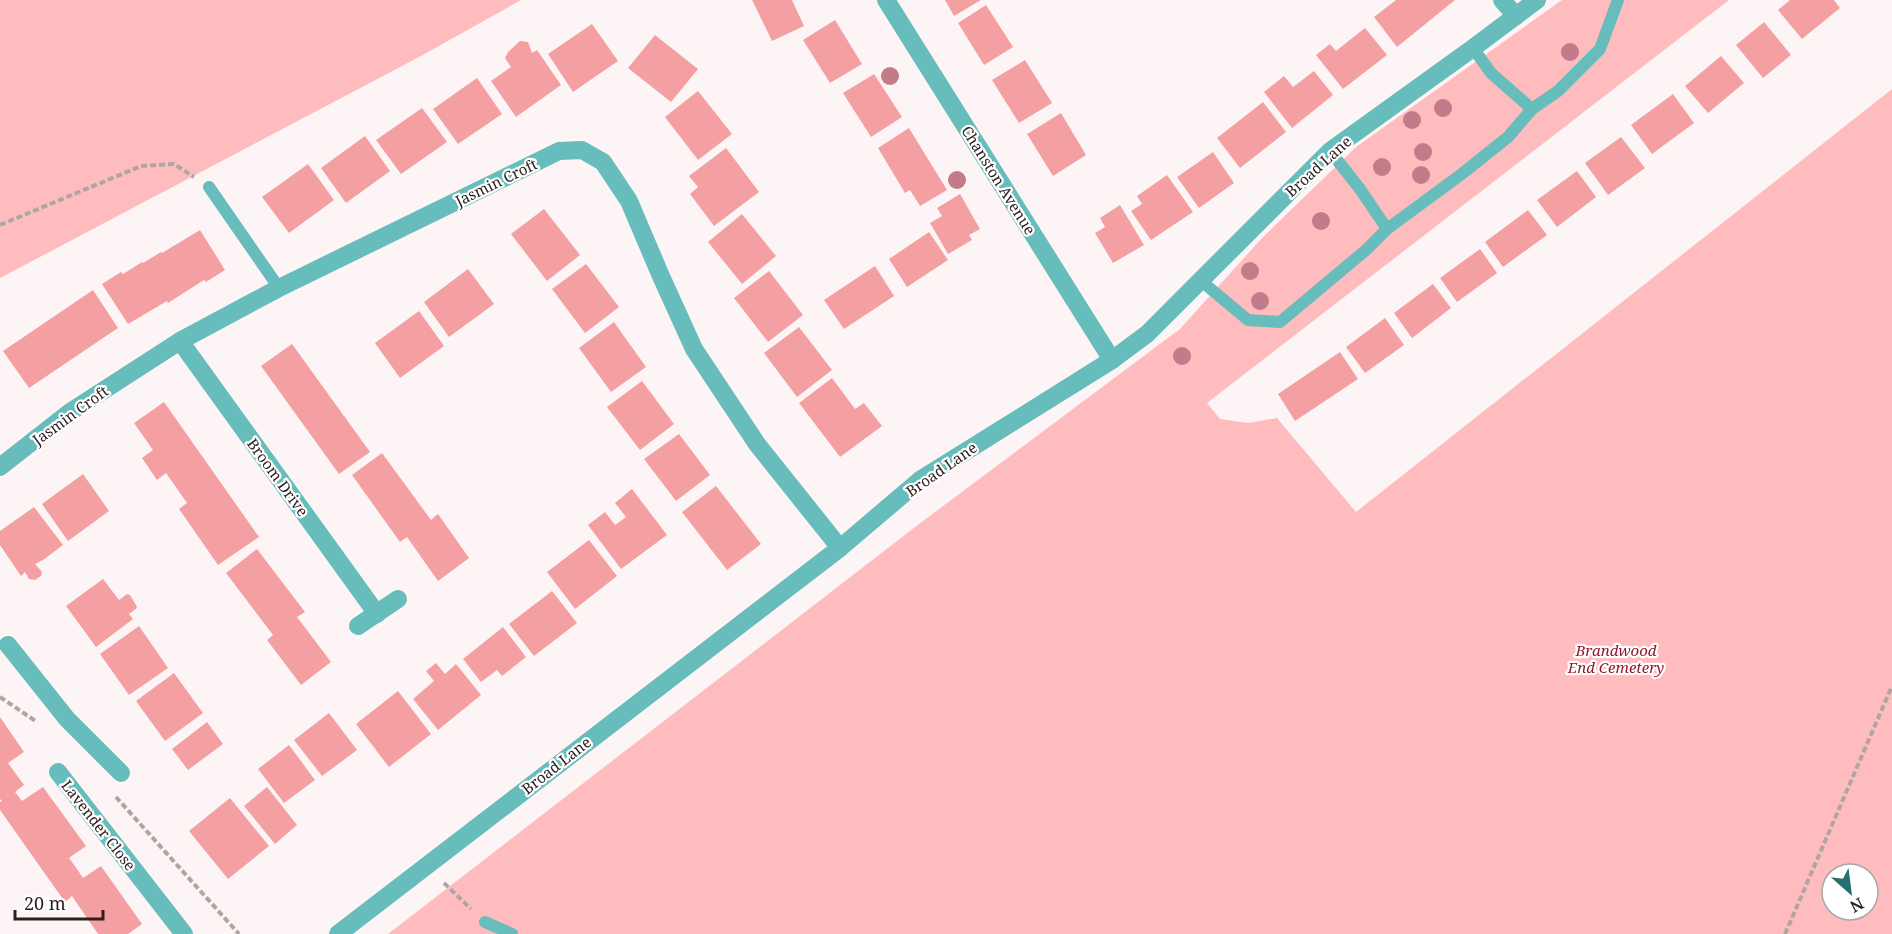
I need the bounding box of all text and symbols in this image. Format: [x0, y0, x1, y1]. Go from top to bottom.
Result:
street label: Chanston Avenue [957, 122, 1041, 238]
street label: Broad Lane [1281, 131, 1355, 201]
street label: Jasmin Croft [451, 154, 540, 211]
street label: Jasmin Croft [27, 381, 112, 450]
street label: Broom Drive [243, 434, 313, 520]
street label: Broad Lane [901, 437, 981, 501]
park label: Brandwood End Cemetery [1567, 640, 1664, 677]
street label: Broad Lane [517, 732, 595, 798]
street label: Lavender Close [57, 776, 141, 874]
north arrow [1820, 862, 1880, 922]
scale bar [15, 883, 104, 921]
text: 20 m [24, 891, 66, 915]
text: N [1846, 893, 1868, 918]

